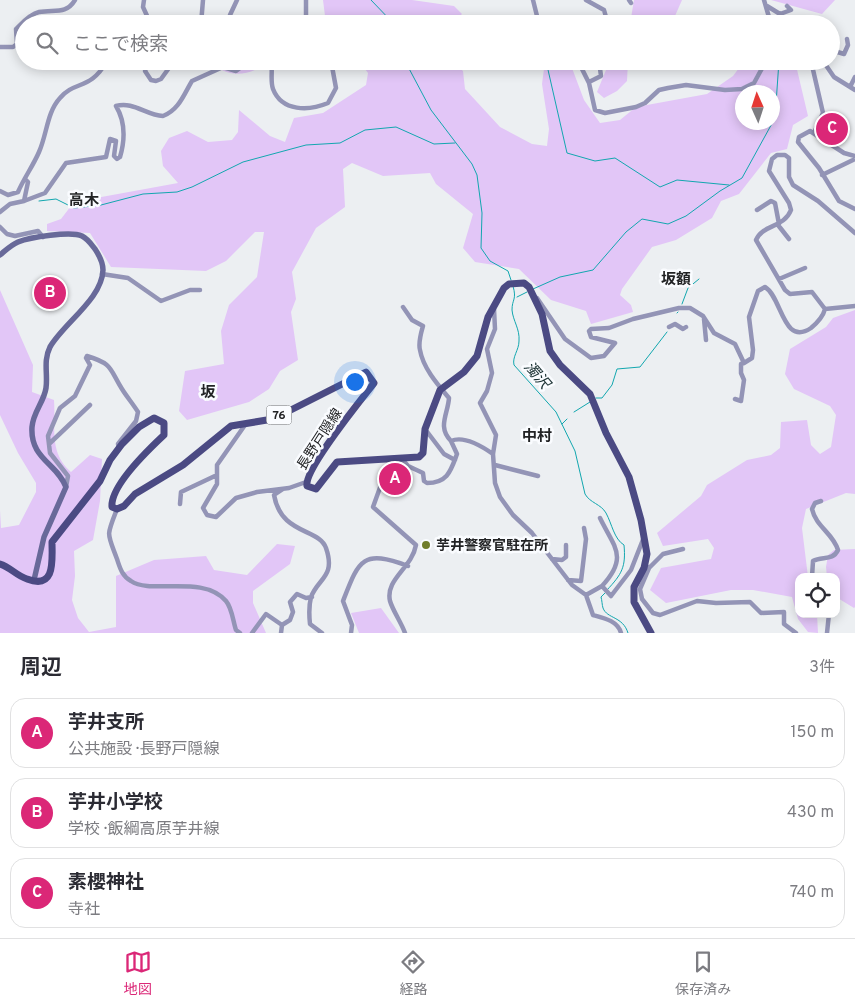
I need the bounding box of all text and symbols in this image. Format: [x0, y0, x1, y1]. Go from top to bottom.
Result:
search box [15, 15, 840, 70]
icon: search [33, 29, 61, 57]
text: ここで検索 [73, 33, 168, 57]
north arrow [735, 85, 780, 130]
pin: C [816, 110, 848, 148]
district label: 高木 [69, 192, 99, 211]
district label: 坂額 [661, 271, 691, 290]
pin: B [34, 274, 66, 312]
water label: 濁沢 [519, 358, 554, 395]
your location [342, 369, 368, 395]
district label: 坂 [200, 384, 216, 403]
road number: 76 [266, 406, 292, 424]
street label: 長野戸隠線 [294, 406, 346, 474]
district label: 中村 [522, 427, 552, 447]
pin: A [379, 460, 411, 498]
place label: 芋井警察官駐在所 [436, 537, 548, 555]
marker: 芋井警察官駐在所 [420, 539, 432, 551]
map controls [795, 573, 840, 618]
button: locate [795, 573, 840, 618]
text: 周辺 [20, 655, 62, 682]
text: 3件 [809, 658, 835, 678]
text: 芋井支所 [68, 711, 144, 735]
text: A [31, 723, 43, 743]
text: 150 m [791, 723, 834, 743]
text: 公共施設 · 長野戸隠線 [68, 740, 220, 760]
text: 芋井小学校 [68, 791, 163, 815]
text: B [31, 803, 43, 823]
text: 430 m [787, 803, 834, 823]
text: 学校 · 飯綱高原芋井線 [68, 820, 220, 840]
text: 素櫻神社 [68, 871, 144, 895]
text: C [32, 883, 42, 903]
text: 740 m [790, 883, 834, 903]
text: 寺社 [68, 900, 100, 920]
tab: 地図 [124, 948, 152, 999]
tab: 経路 [399, 948, 427, 999]
tab: 保存済み [675, 948, 731, 999]

